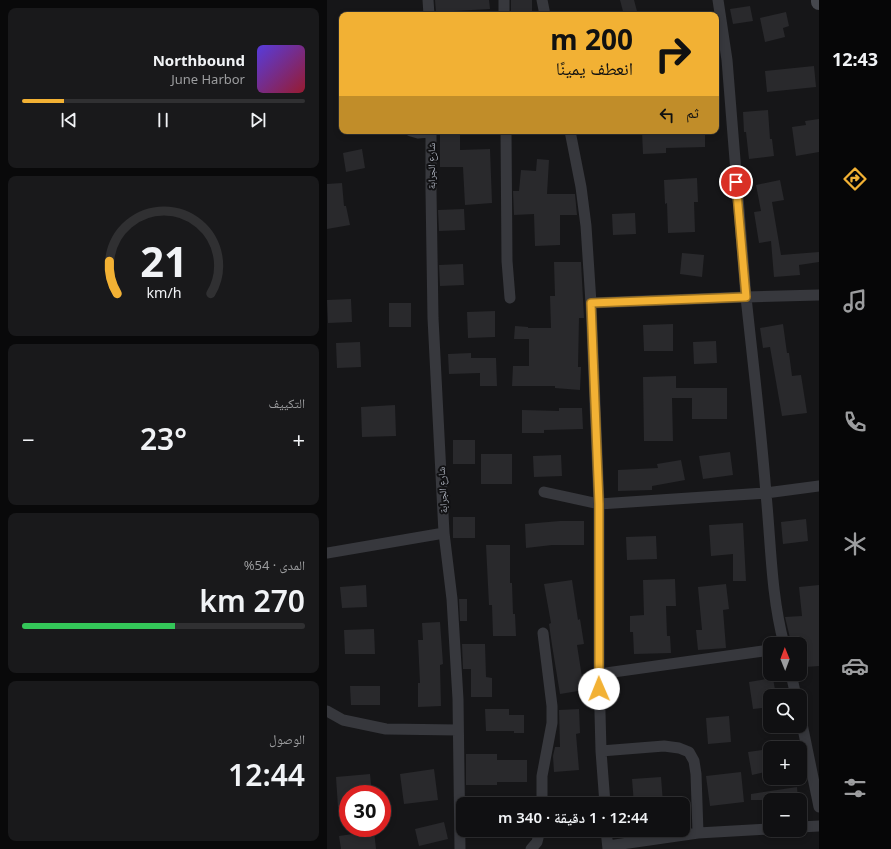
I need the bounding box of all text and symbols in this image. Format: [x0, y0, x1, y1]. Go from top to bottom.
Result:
text: 200 m [550, 20, 633, 58]
icon: right [647, 28, 699, 80]
text: 12:43 [832, 47, 878, 71]
text: Northbound [153, 50, 245, 70]
text: انعطف يمينًا [556, 56, 633, 80]
text: June Harbor [171, 70, 245, 88]
text: ثم [686, 102, 699, 122]
icon: left [656, 104, 678, 126]
icon: previous [58, 109, 80, 131]
icon: pause [152, 109, 174, 131]
icon: next [247, 109, 269, 131]
street label: شارع الجرابة [424, 142, 438, 189]
pin [719, 165, 753, 199]
icon: directions [841, 165, 869, 193]
icon: arrive [725, 171, 747, 193]
text: 21 [140, 233, 187, 289]
text: km/h [146, 283, 181, 302]
icon: music [841, 287, 869, 315]
text: التكييف [269, 394, 305, 412]
icon: phone [841, 408, 869, 436]
text: 23° [140, 418, 187, 459]
text: − [22, 424, 35, 454]
text: + [292, 424, 305, 454]
street label: شارع الجرابة [434, 466, 450, 514]
icon: climate [841, 530, 869, 558]
text: المدى · 54% [244, 556, 305, 574]
text: 270 km [199, 580, 305, 621]
north arrow [763, 637, 807, 681]
map controls [763, 637, 807, 837]
icon: car [841, 652, 869, 680]
position arrow [578, 668, 620, 710]
button: search [763, 689, 807, 733]
text: الوصول [269, 730, 305, 748]
button: + [763, 741, 807, 785]
text: 12:44 [228, 754, 305, 795]
icon: filters [841, 774, 869, 802]
speed limit sign: 30 [339, 785, 391, 837]
button: − [763, 793, 807, 837]
text: 12:44 · 1 دقيقة · 340 m [498, 807, 648, 827]

